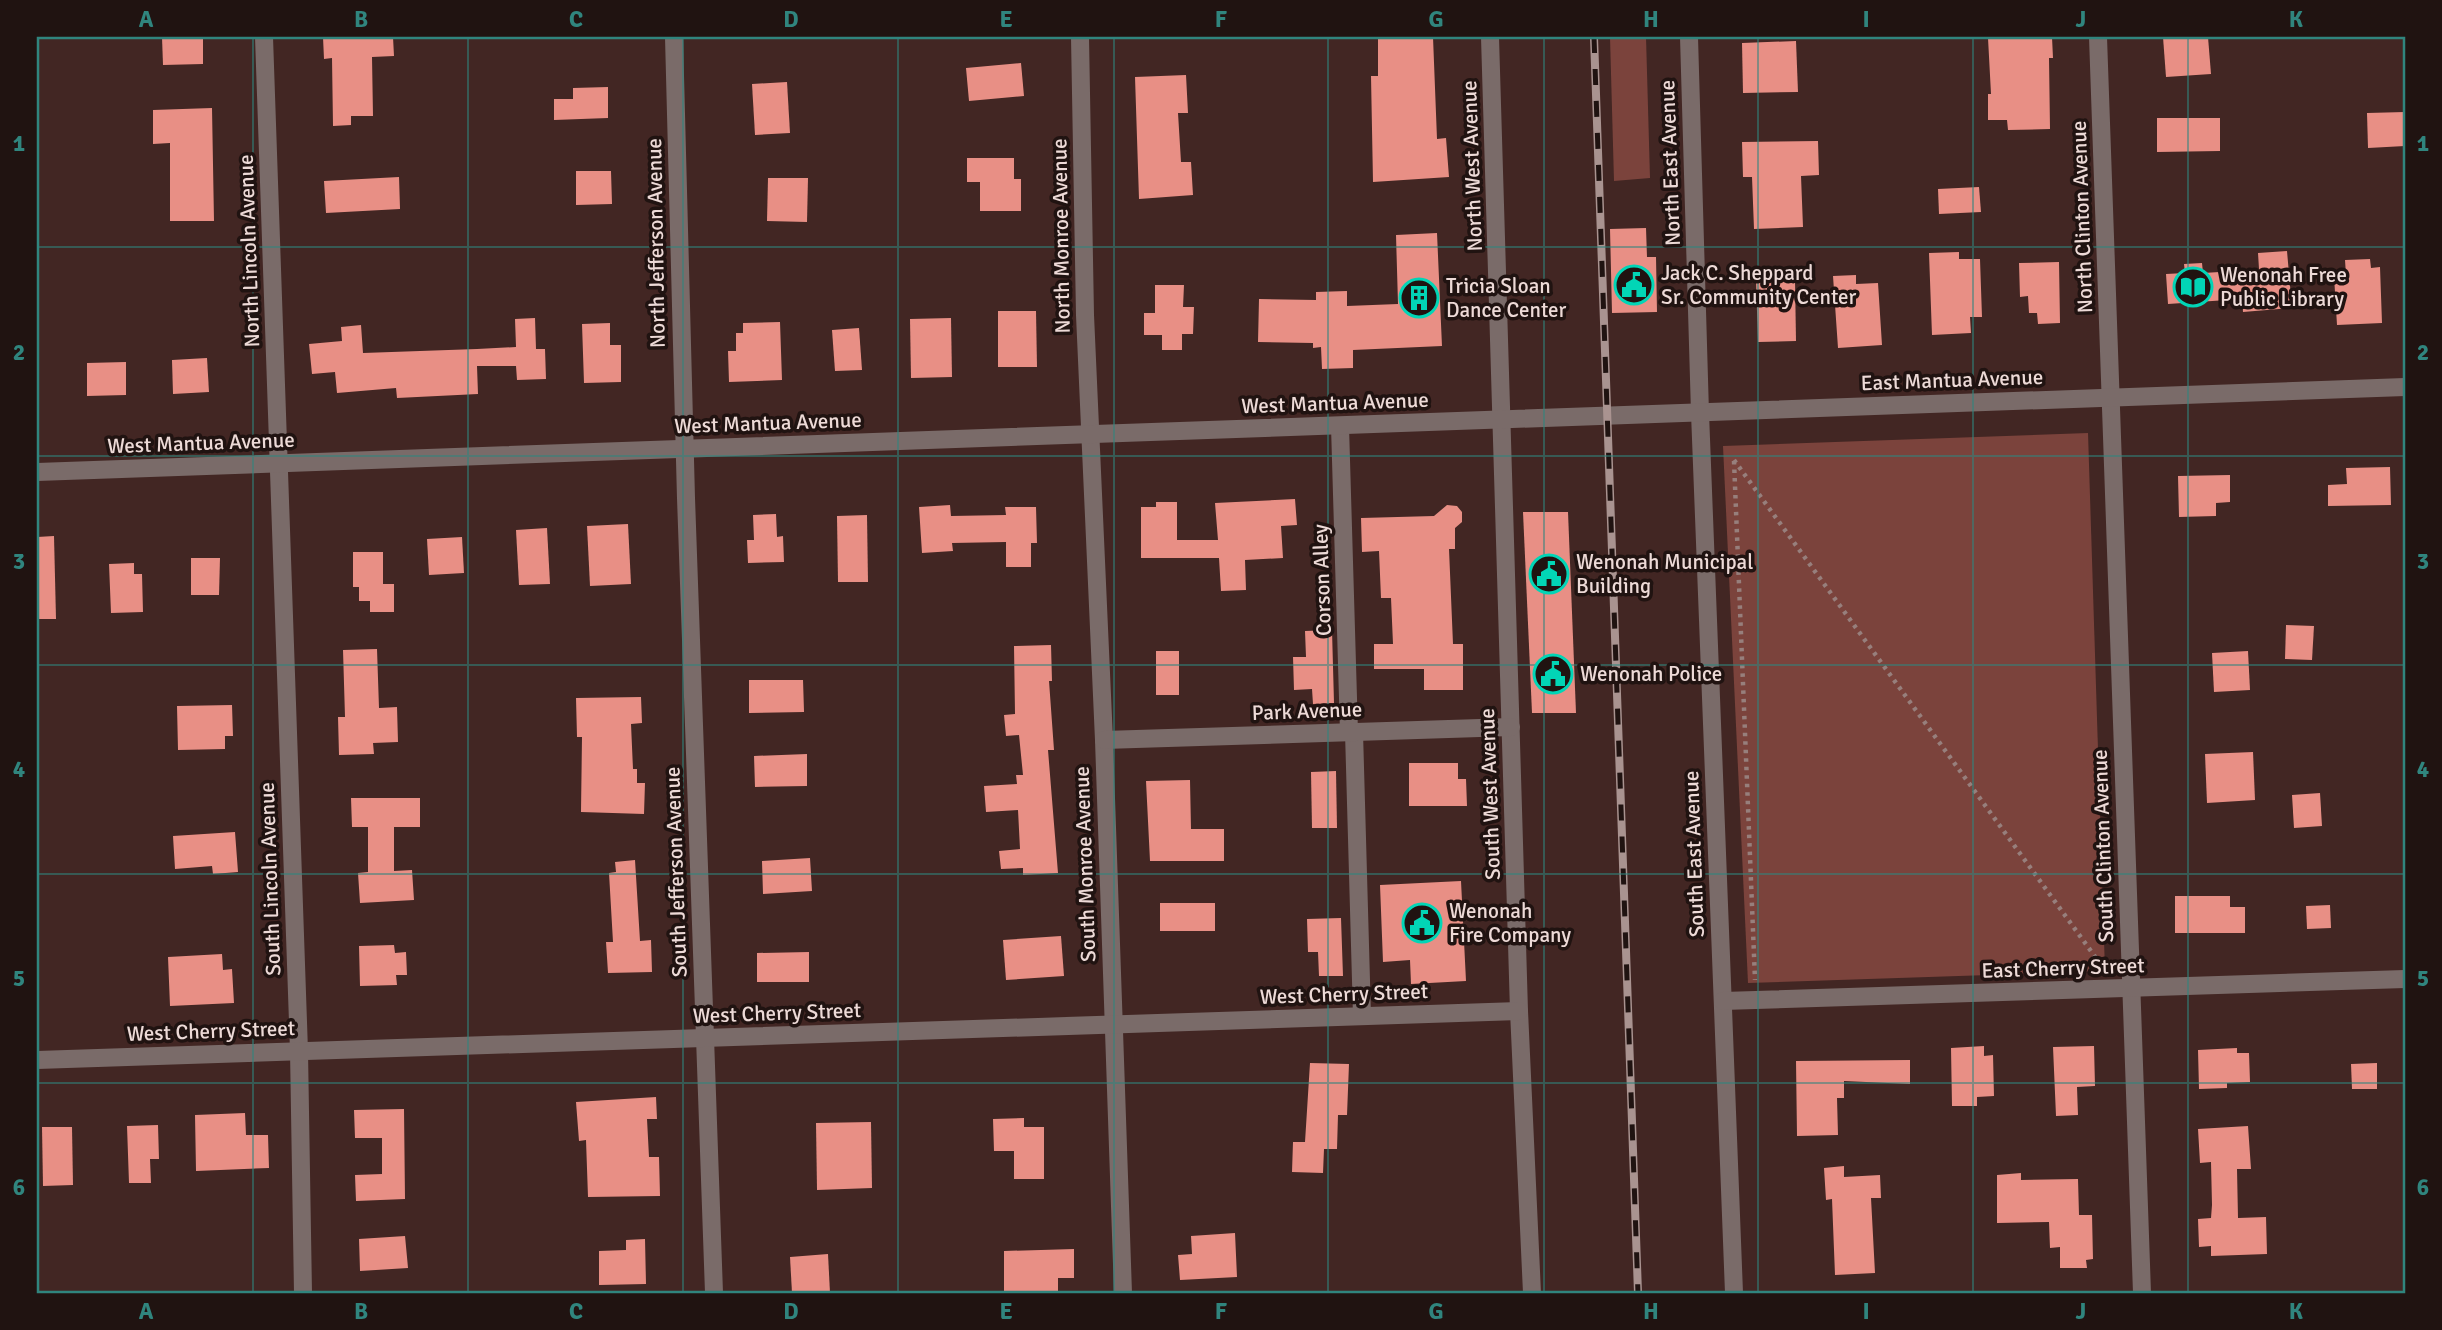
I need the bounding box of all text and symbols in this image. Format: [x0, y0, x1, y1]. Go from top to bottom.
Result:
text: A [139, 5, 154, 34]
text: B [354, 5, 368, 34]
text: C [569, 5, 583, 34]
text: D [783, 5, 799, 34]
text: E [999, 5, 1013, 34]
text: F [1215, 5, 1227, 34]
text: G [1428, 5, 1444, 34]
text: H [1643, 5, 1659, 34]
text: I [1862, 5, 1870, 34]
text: J [2076, 5, 2086, 34]
text: K [2289, 5, 2304, 34]
street label: North West Avenue [1456, 80, 1488, 252]
street label: North East Avenue [1654, 80, 1686, 246]
street label: North Clinton Avenue [2066, 120, 2098, 314]
text: 1 [13, 129, 25, 158]
text: 1 [2417, 129, 2429, 158]
street label: North Jefferson Avenue [641, 138, 671, 348]
street label: North Monroe Avenue [1046, 138, 1076, 334]
street label: North Lincoln Avenue [233, 154, 265, 348]
place label: Jack C. Sheppard Sr. Community Center [1661, 260, 1857, 310]
place label: Wenonah Free Public Library [2220, 262, 2347, 312]
public building icon: Jack C. Sheppard Sr. Community Center [1613, 264, 1655, 306]
library icon: Wenonah Free Public Library [2172, 266, 2214, 308]
place label: Tricia Sloan Dance Center [1446, 273, 1567, 323]
building icon: Tricia Sloan Dance Center [1398, 277, 1440, 319]
text: 2 [13, 338, 25, 367]
text: 2 [2417, 338, 2429, 367]
street label: East Mantua Avenue [1860, 364, 2044, 396]
street label: West Mantua Avenue [1241, 387, 1429, 419]
street label: West Mantua Avenue [674, 407, 862, 439]
street label: West Mantua Avenue [107, 427, 295, 459]
street label: Corson Alley [1307, 523, 1337, 636]
text: 3 [13, 547, 25, 576]
text: 3 [2417, 547, 2429, 576]
place label: Wenonah Municipal Building [1576, 549, 1753, 599]
public building icon: Wenonah Municipal Building [1528, 553, 1570, 595]
public building icon: Wenonah Police [1532, 653, 1574, 695]
place label: Wenonah Police [1580, 661, 1722, 687]
street label: Park Avenue [1251, 696, 1363, 726]
street label: South West Avenue [1474, 708, 1506, 880]
street label: South Clinton Avenue [2087, 749, 2119, 943]
text: 4 [13, 755, 25, 784]
text: 4 [2417, 755, 2429, 784]
street label: South Jefferson Avenue [659, 766, 693, 978]
street label: South Monroe Avenue [1069, 766, 1101, 962]
street label: South East Avenue [1678, 770, 1710, 938]
street label: South Lincoln Avenue [254, 782, 286, 976]
place label: Wenonah Fire Company [1449, 898, 1571, 948]
public building icon: Wenonah Fire Company [1401, 902, 1443, 944]
street label: East Cherry Street [1981, 952, 2145, 984]
text: 5 [13, 964, 25, 993]
text: 5 [2417, 964, 2429, 993]
street label: West Cherry Street [1259, 978, 1429, 1010]
street label: West Cherry Street [692, 997, 862, 1029]
street label: West Cherry Street [126, 1015, 296, 1047]
text: 6 [13, 1173, 25, 1202]
text: 6 [2417, 1173, 2429, 1202]
text: A [139, 1297, 154, 1326]
text: B [354, 1297, 368, 1326]
text: C [569, 1297, 583, 1326]
text: D [783, 1297, 799, 1326]
text: E [999, 1297, 1013, 1326]
text: F [1215, 1297, 1227, 1326]
text: G [1428, 1297, 1444, 1326]
text: H [1643, 1297, 1659, 1326]
text: I [1862, 1297, 1870, 1326]
text: J [2076, 1297, 2086, 1326]
text: K [2289, 1297, 2304, 1326]

